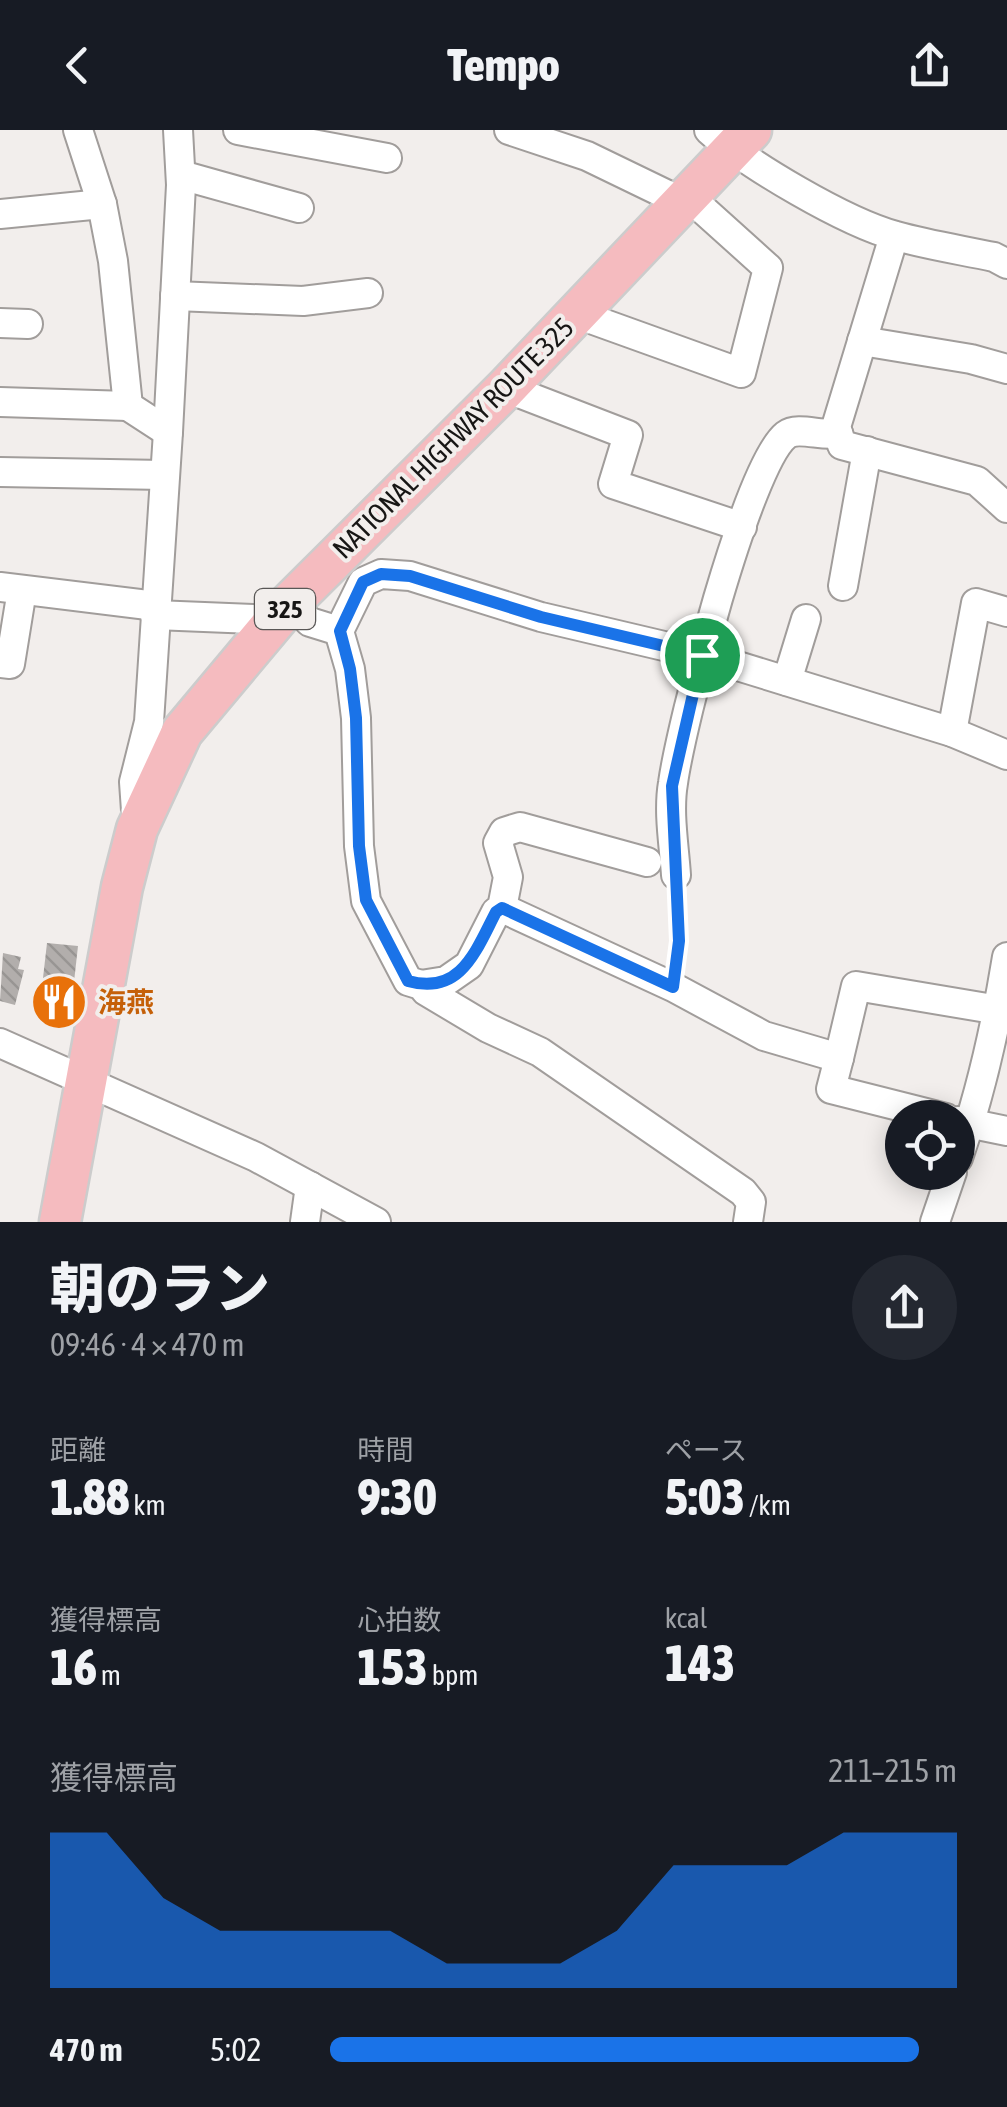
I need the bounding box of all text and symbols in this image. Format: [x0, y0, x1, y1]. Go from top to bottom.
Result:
icon: back [50, 38, 105, 93]
icon: share [902, 38, 957, 93]
text: Tempo [447, 39, 560, 91]
street label: NATIONAL HIGHWAY ROUTE 325 [326, 311, 580, 565]
road number: 325 [255, 589, 315, 629]
pin [660, 613, 745, 698]
icon: arrive [675, 628, 730, 683]
restaurant icon: 海燕 [29, 972, 89, 1032]
place label: 海燕 [98, 986, 154, 1018]
map controls [885, 1100, 975, 1190]
button: locate [885, 1100, 975, 1190]
button: share [852, 1255, 957, 1360]
text: 朝のラン [50, 1257, 270, 1320]
text: 09:46 · 4 × 470 m [50, 1326, 244, 1363]
text: 距離 [50, 1434, 106, 1466]
text: 時間 [357, 1434, 413, 1466]
text: ペース [665, 1434, 747, 1466]
text: 1.88 [50, 1468, 129, 1526]
text: 9:30 [357, 1468, 437, 1526]
text: 5:03 [665, 1468, 745, 1526]
text: km [129, 1489, 166, 1521]
text: /km [745, 1489, 791, 1521]
text: kcal [665, 1602, 707, 1634]
text: 獲得標高 [50, 1604, 162, 1636]
text: 心拍数 [357, 1604, 441, 1636]
text: 143 [665, 1634, 735, 1692]
text: 16 [50, 1638, 97, 1696]
text: 153 [357, 1638, 428, 1696]
text: m [97, 1659, 121, 1691]
text: bpm [428, 1659, 478, 1691]
text: 211–215 m [828, 1752, 957, 1789]
text: 獲得標高 [50, 1759, 178, 1796]
text: 470 m [50, 2031, 123, 2068]
text: 5:02 [210, 2031, 261, 2068]

